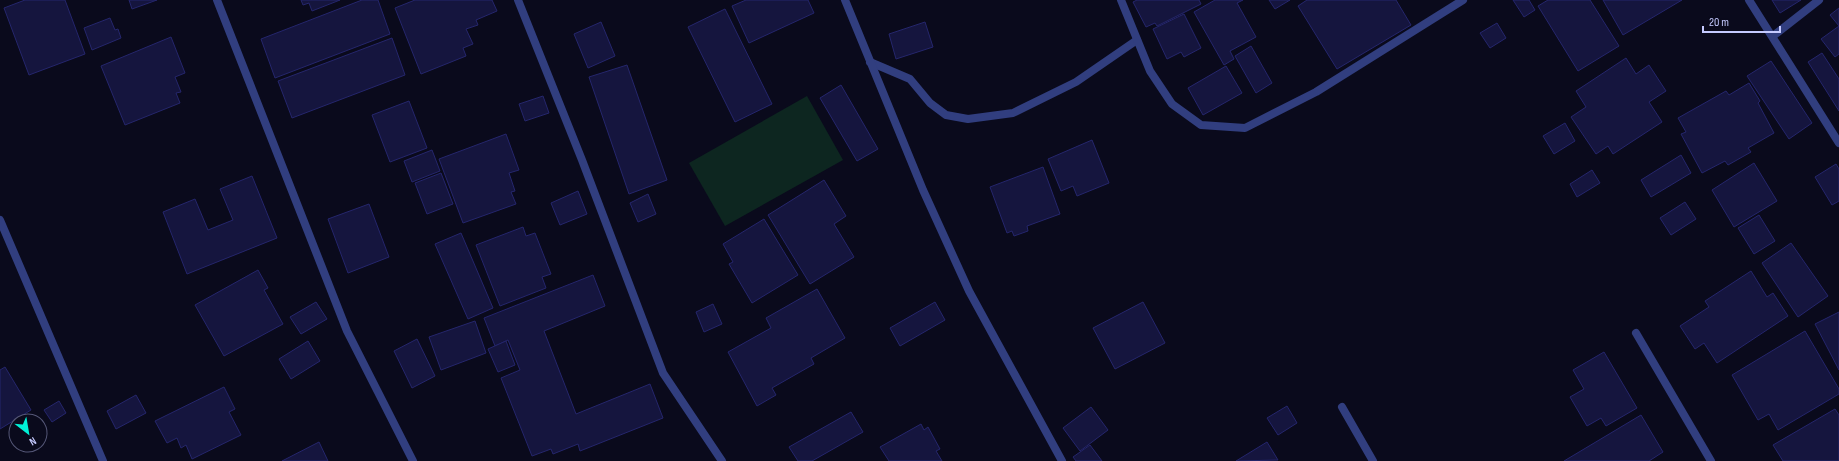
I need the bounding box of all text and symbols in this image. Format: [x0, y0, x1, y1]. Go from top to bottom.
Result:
scale bar [1703, 8, 1780, 34]
text: 20 m [1709, 15, 1729, 30]
north arrow [8, 413, 48, 453]
text: N [27, 434, 39, 448]

